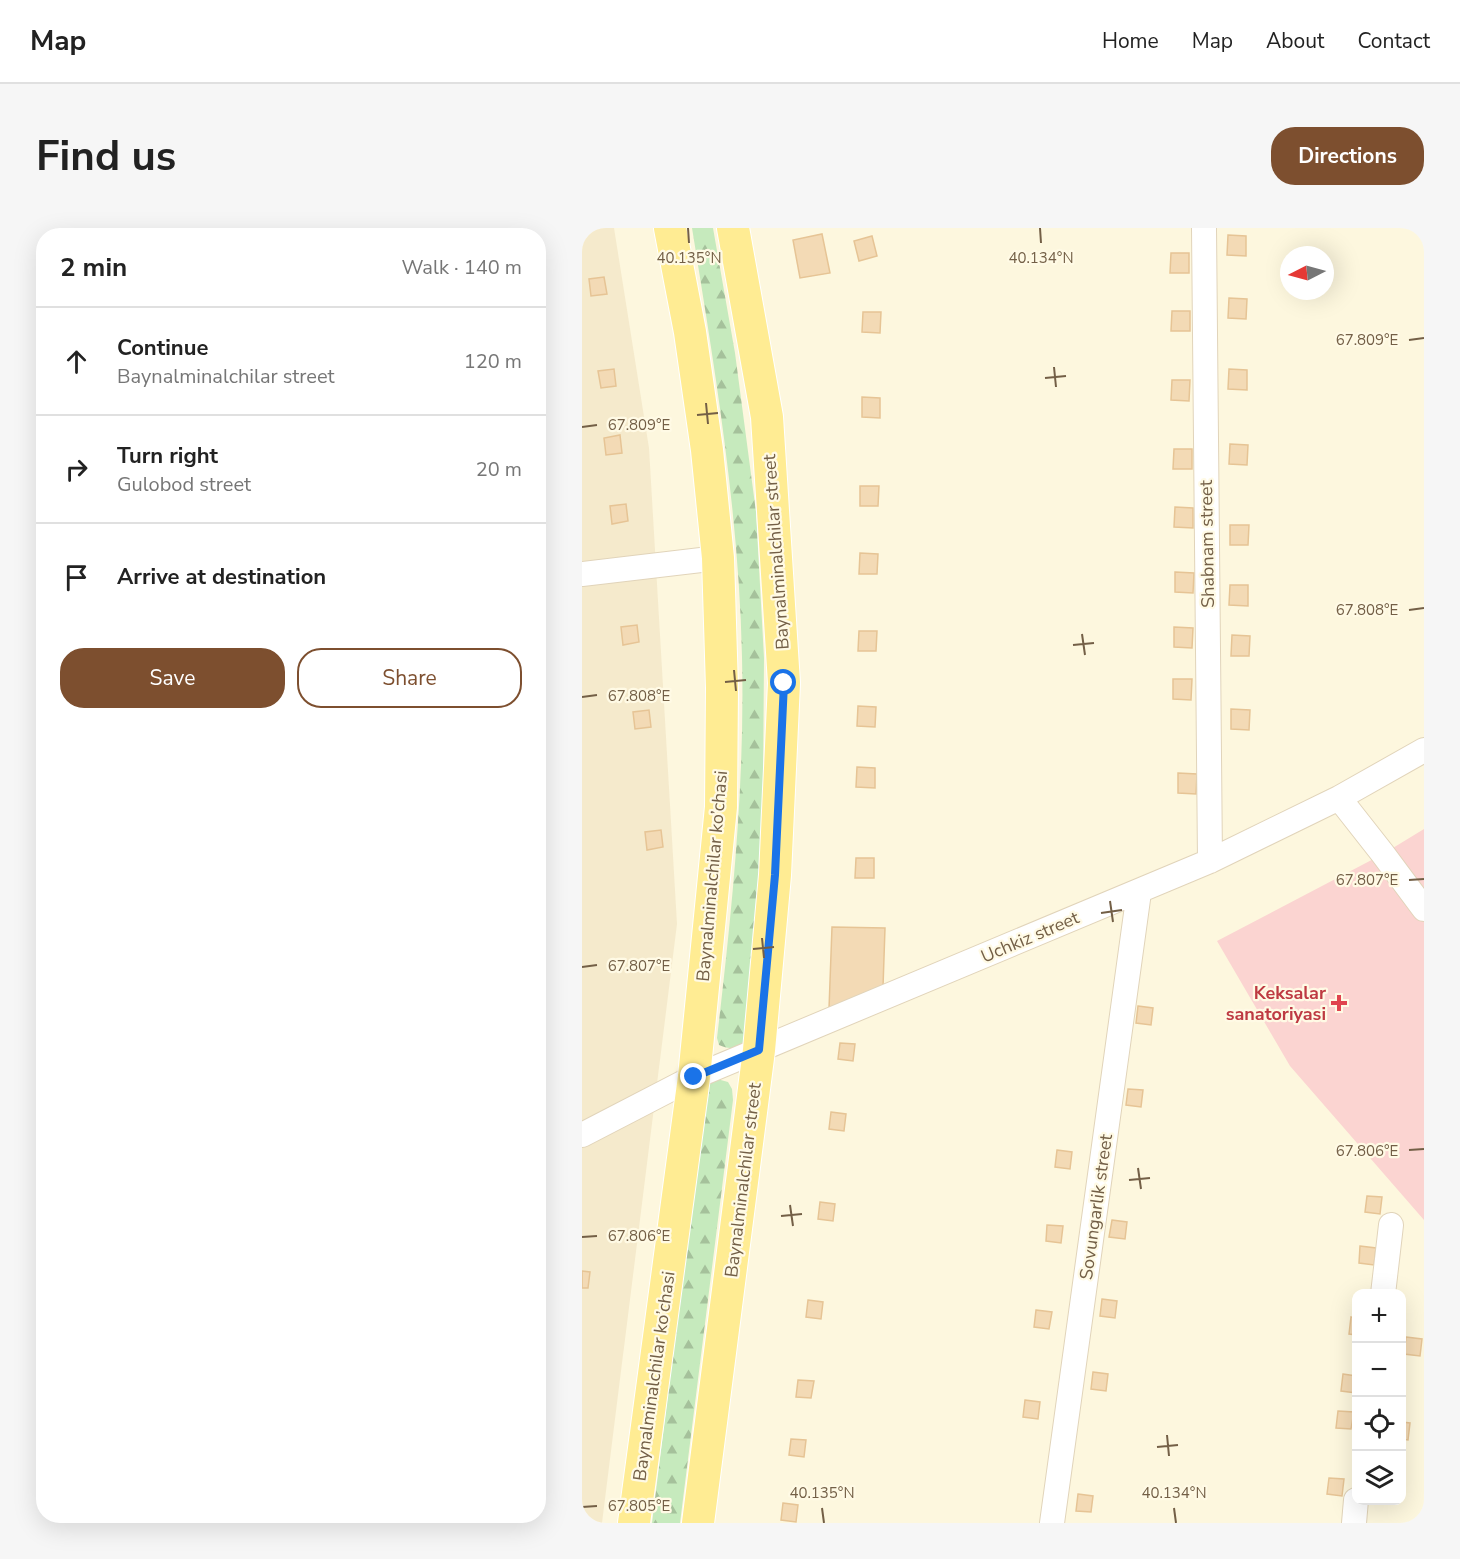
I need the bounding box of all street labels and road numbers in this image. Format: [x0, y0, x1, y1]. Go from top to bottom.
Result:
street label: Baynalminalchilar street [757, 453, 795, 651]
street label: Shabnam street [1194, 479, 1220, 608]
street label: Baynalminalchilar ko’chasi [691, 770, 733, 982]
street label: Uchkiz street [977, 905, 1083, 968]
street label: Baynalminalchilar street [719, 1081, 767, 1279]
street label: Sovungarlik street [1074, 1132, 1118, 1281]
street label: Baynalminalchilar ko’chasi [627, 1270, 681, 1482]

